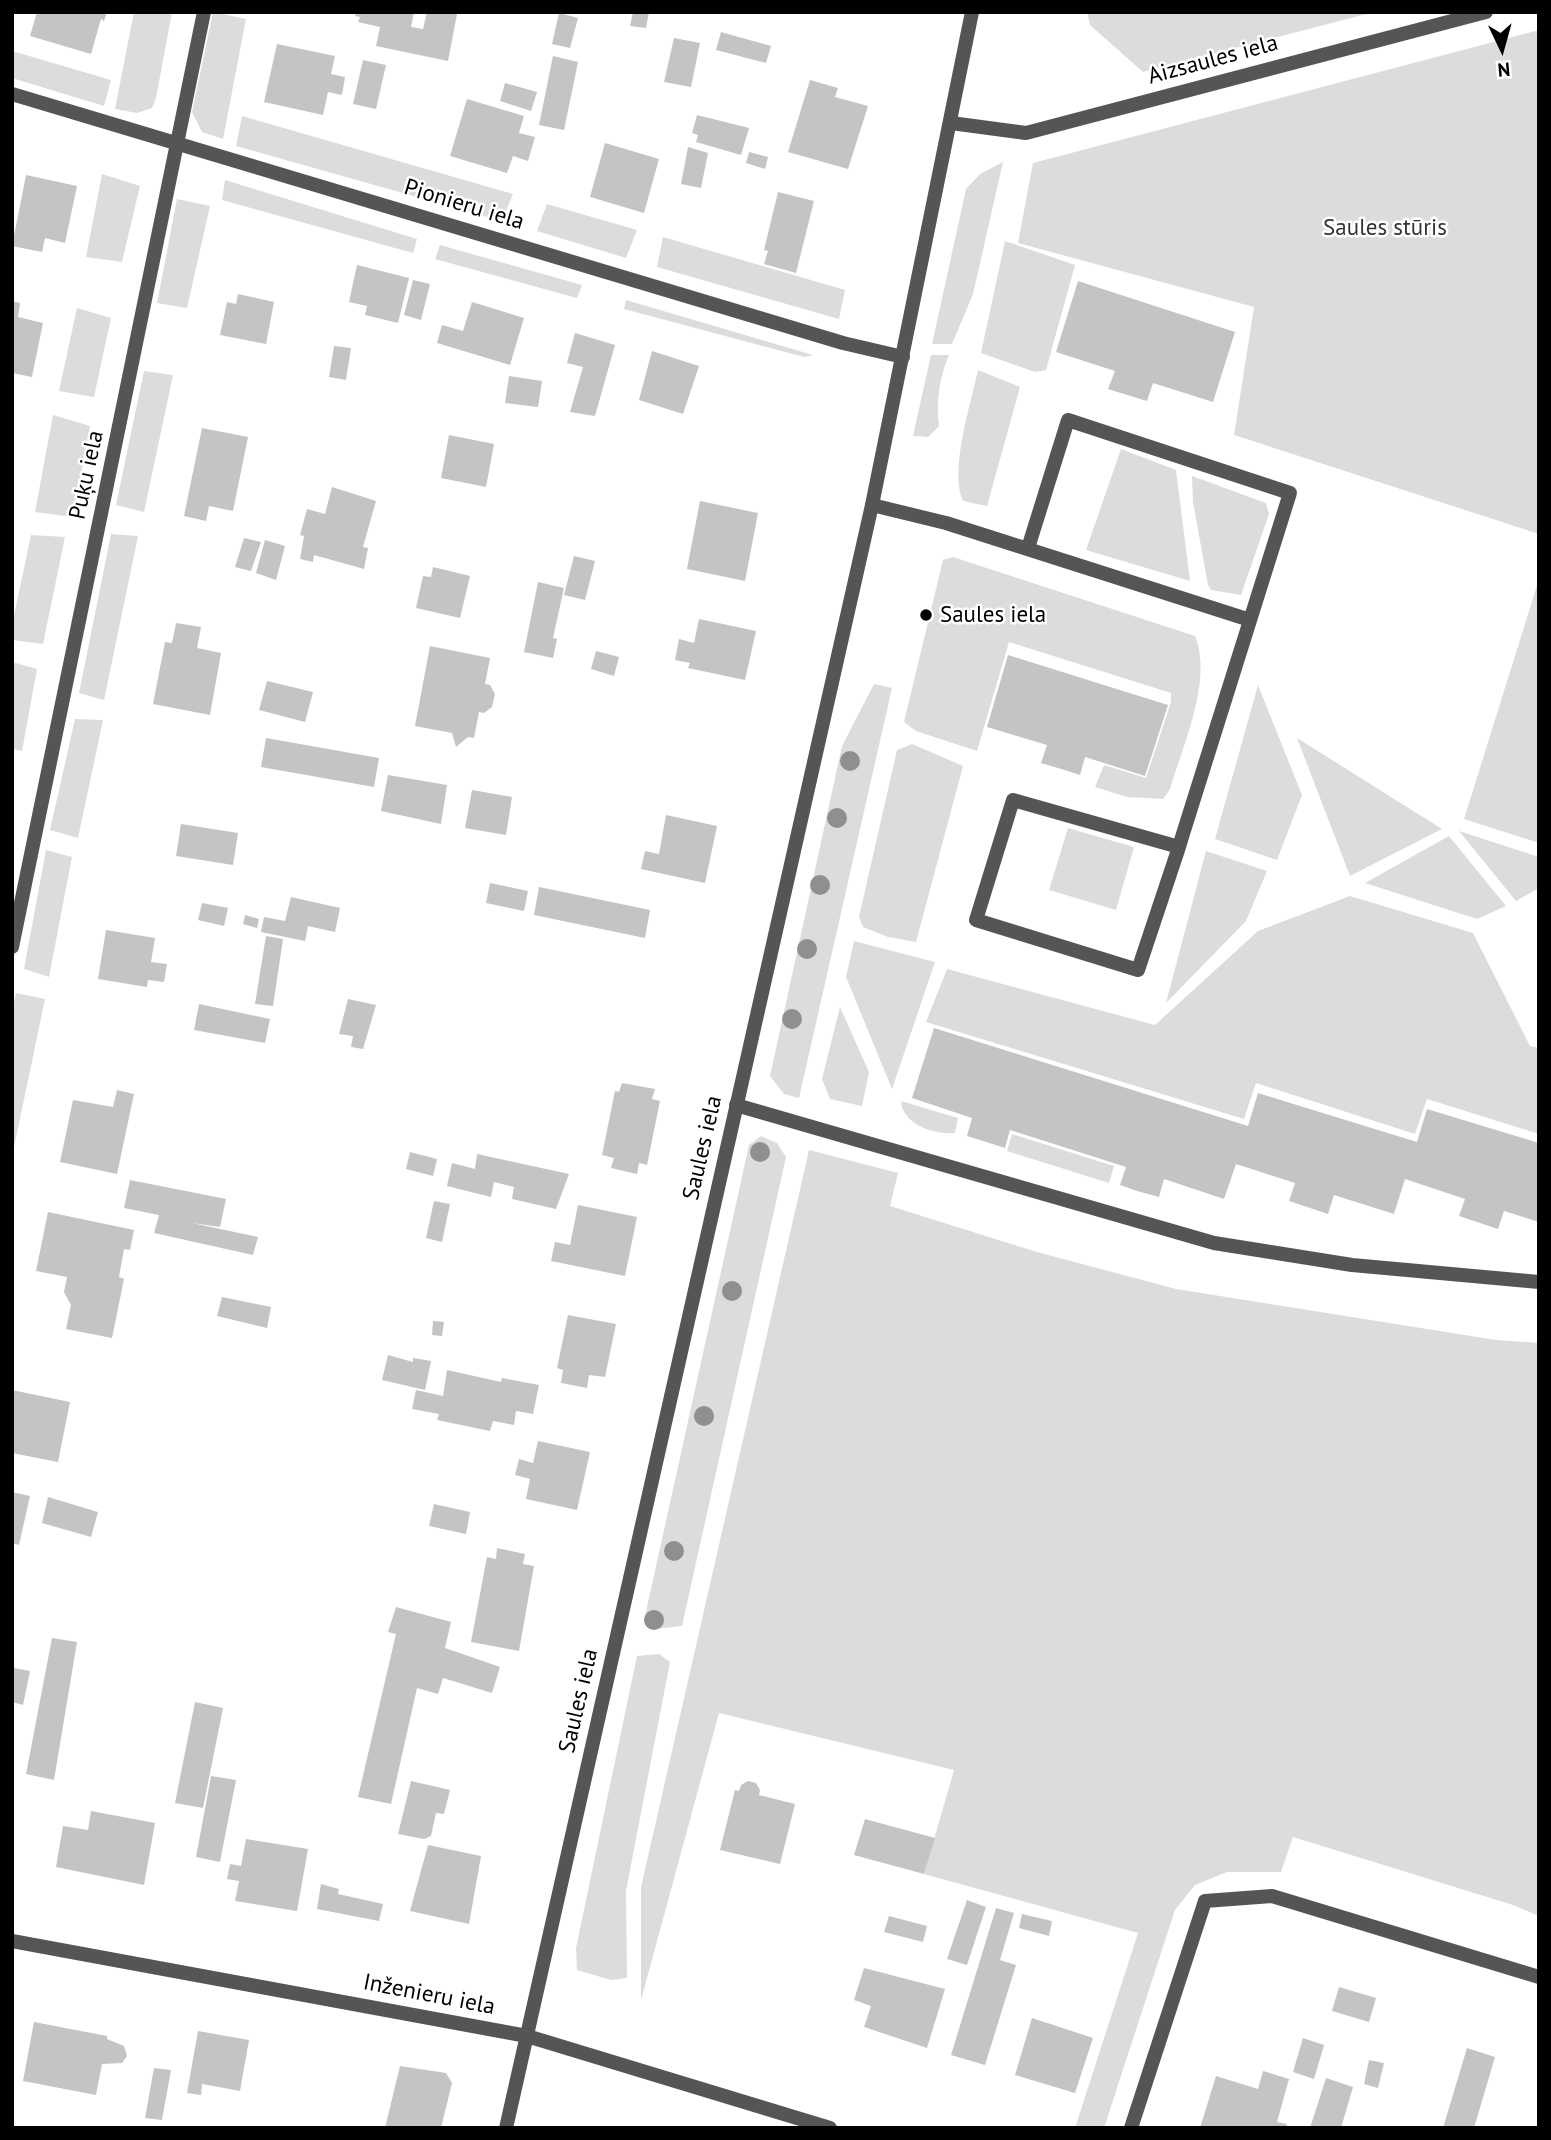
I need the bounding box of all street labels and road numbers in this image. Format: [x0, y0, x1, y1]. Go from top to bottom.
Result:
street label: Aizsaules iela [1145, 29, 1281, 91]
street label: Pionieru iela [401, 174, 527, 236]
street label: Puķu iela [64, 428, 110, 522]
street label: Saules iela [678, 1093, 728, 1203]
street label: Saules iela [554, 1646, 604, 1756]
street label: Inženieru iela [361, 1969, 497, 2021]

